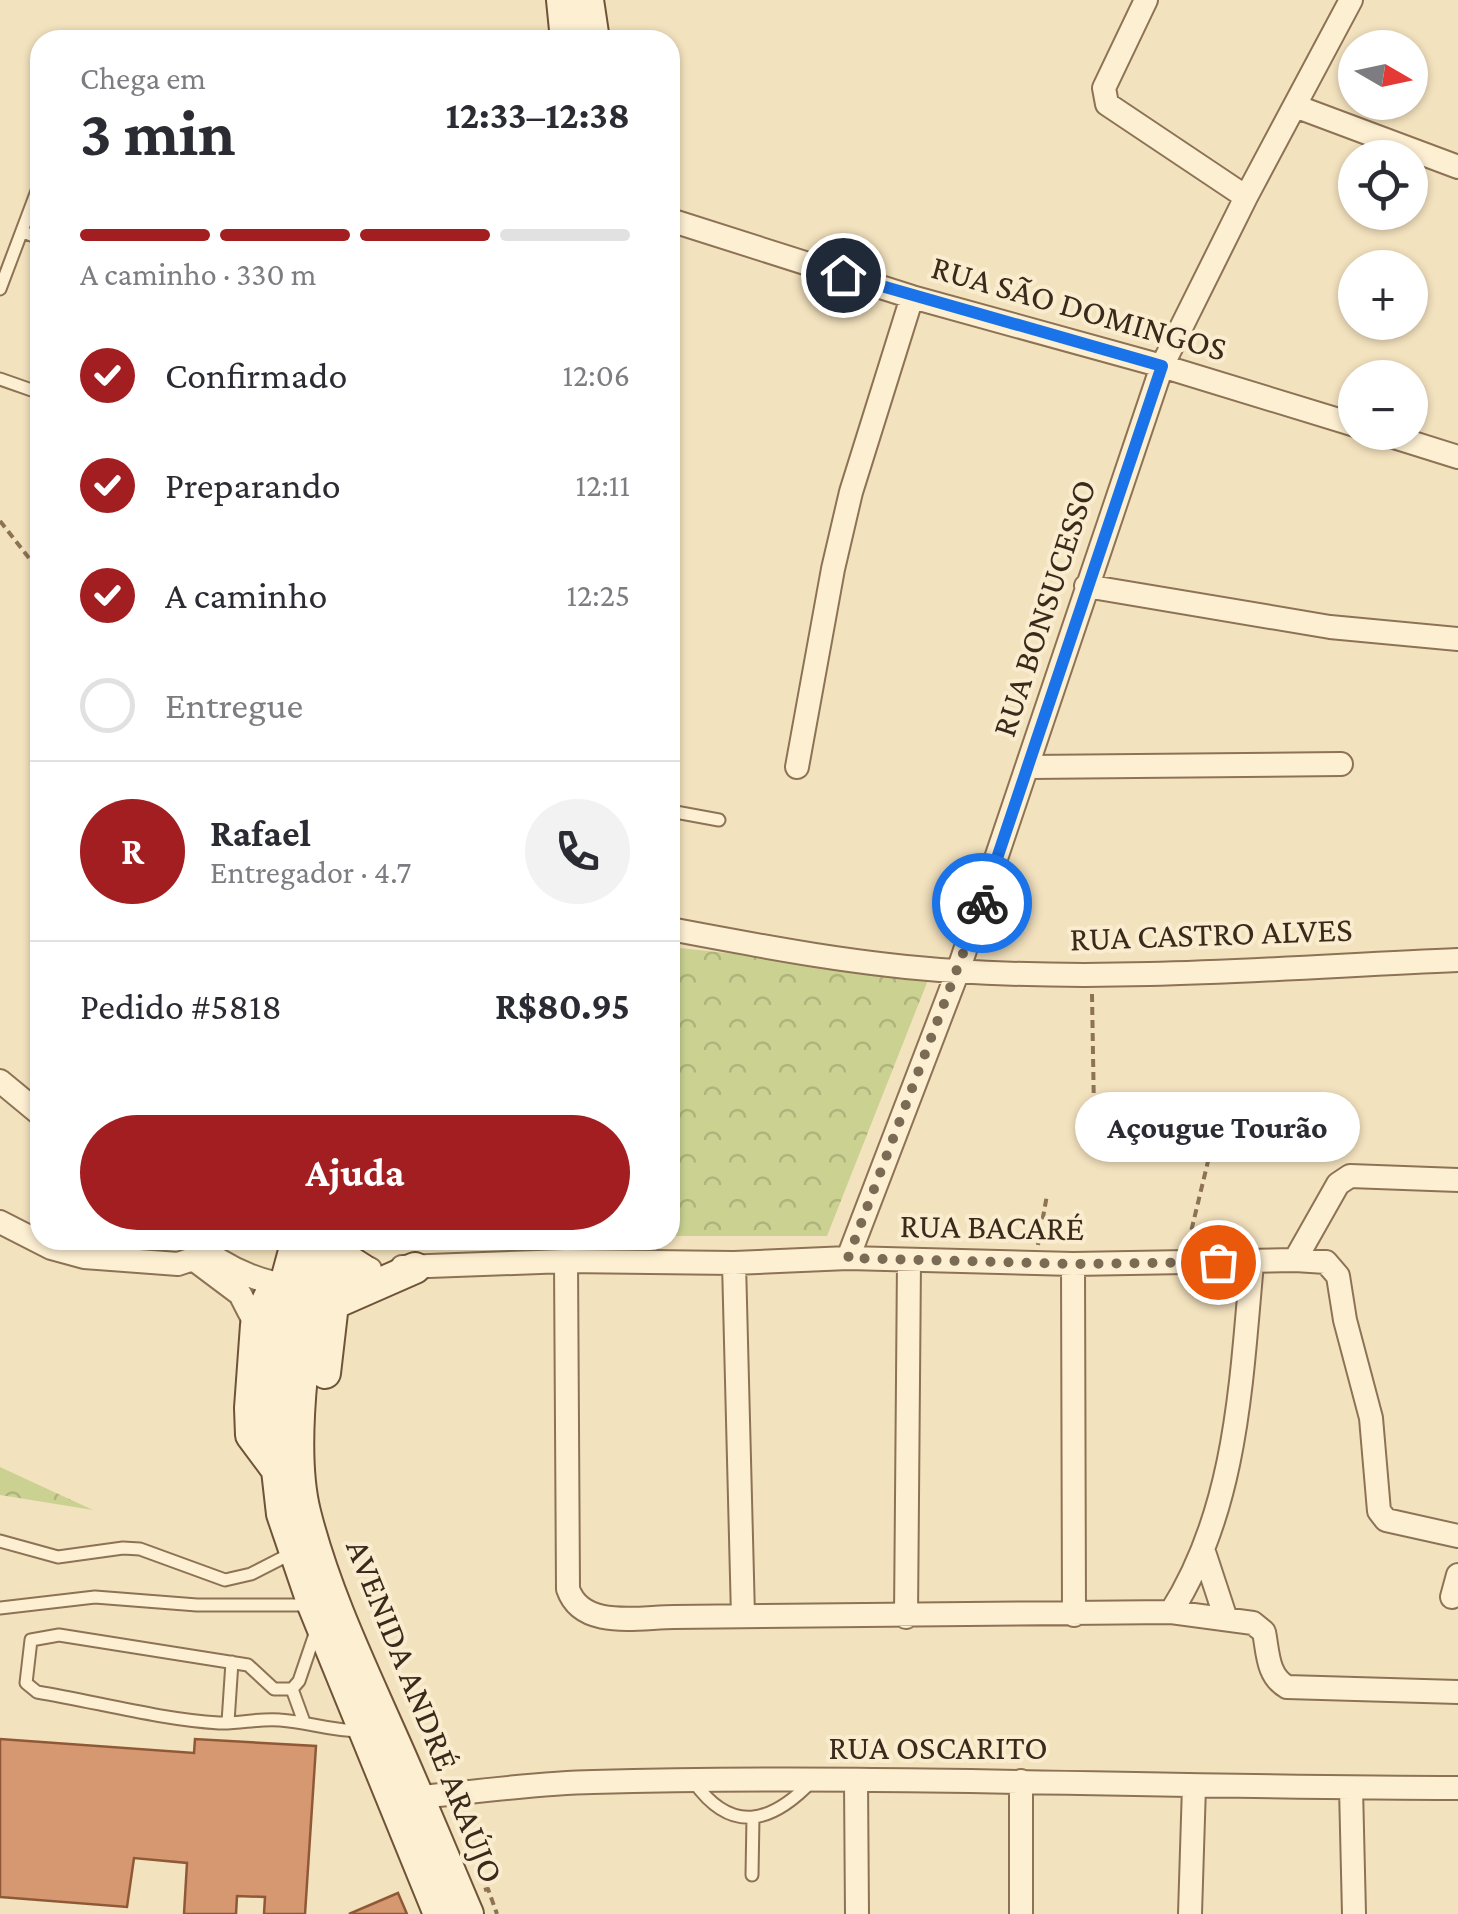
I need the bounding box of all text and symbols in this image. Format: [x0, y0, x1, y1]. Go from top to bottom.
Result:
north arrow [1338, 30, 1428, 120]
map controls [1338, 30, 1428, 450]
text: Chega em [80, 60, 206, 96]
text: 12:33–12:38 [446, 94, 630, 136]
text: 3 min [80, 97, 235, 169]
button: locate [1338, 140, 1428, 230]
pin [801, 233, 886, 318]
street label: RUA SÃO DOMINGOS [927, 247, 1231, 369]
icon: home [816, 248, 871, 303]
button: + [1338, 250, 1428, 340]
text: A caminho · 330 m [80, 256, 316, 292]
icon: check [80, 348, 135, 403]
text: Confirmado [165, 354, 347, 396]
text: 12:06 [562, 357, 630, 393]
button: − [1338, 360, 1428, 450]
icon: check [80, 458, 135, 513]
text: Preparando [165, 464, 341, 506]
text: 12:11 [576, 467, 630, 503]
street label: RUA BONSUCESSO [984, 475, 1104, 741]
icon: check [80, 568, 135, 623]
text: A caminho [165, 574, 327, 616]
text: 12:25 [566, 577, 630, 613]
text: Entregue [165, 684, 303, 726]
button: phone [525, 799, 630, 904]
text: Rafael [210, 812, 311, 854]
text: R [121, 830, 144, 872]
courier [932, 853, 1032, 953]
text: Entregador · 4.7 [210, 854, 411, 890]
icon: bike [955, 876, 1010, 931]
street label: RUA CASTRO ALVES [1069, 910, 1353, 958]
text: Pedido #5818 [80, 985, 282, 1027]
text: R$80.95 [495, 985, 630, 1027]
callout: Açougue Tourão [1076, 1092, 1360, 1162]
text: Açougue Tourão [1107, 1109, 1328, 1145]
button: Ajuda [80, 1115, 630, 1230]
street label: RUA BACARÉ [899, 1206, 1085, 1248]
pin [1176, 1220, 1261, 1305]
icon: bag [1191, 1235, 1246, 1290]
street label: AVENIDA ANDRÉ ARAÚJO [338, 1534, 512, 1888]
street label: RUA OSCARITO [828, 1728, 1048, 1767]

